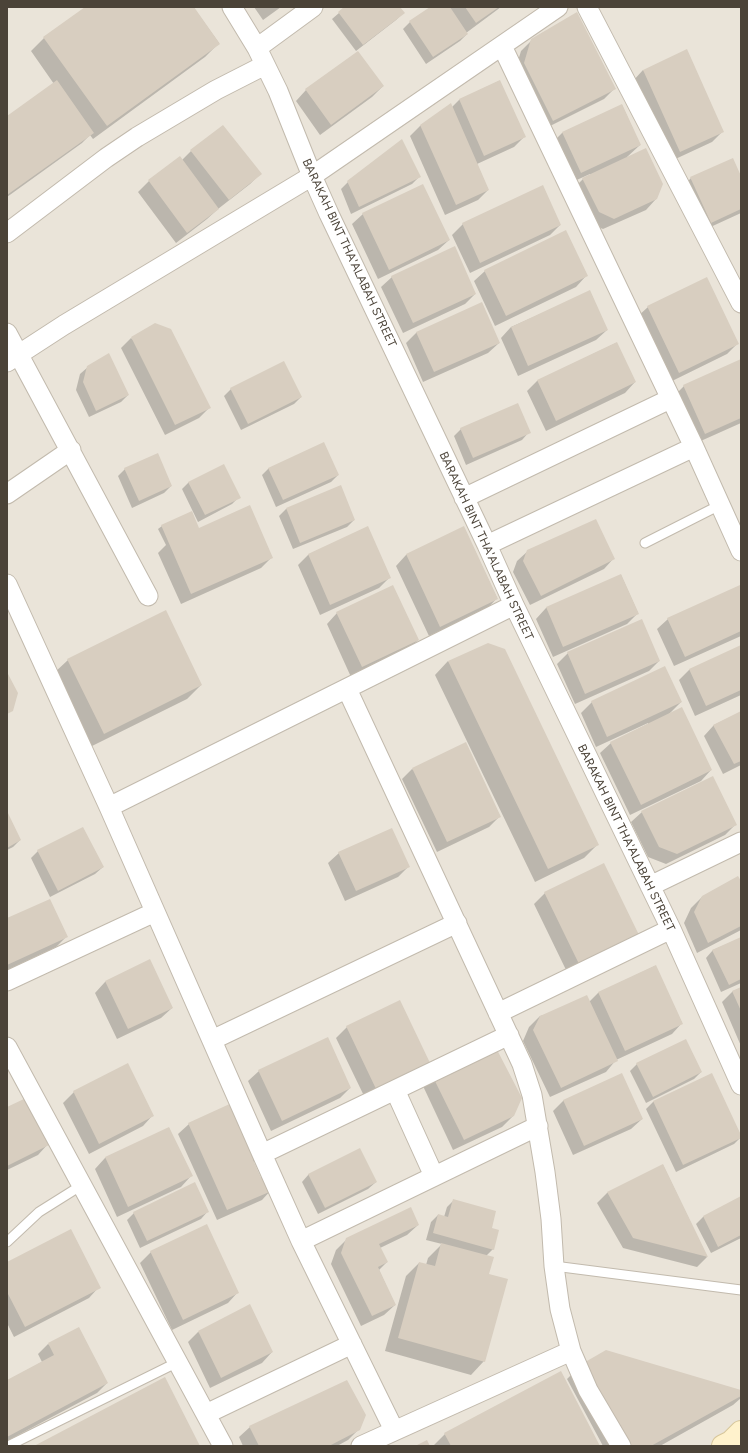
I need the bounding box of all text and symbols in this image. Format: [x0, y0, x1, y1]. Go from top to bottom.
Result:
street label: BARAKAH BINT THA'ALABAH STREET [299, 156, 399, 350]
street label: BARAKAH BINT THA'ALABAH STREET [436, 449, 536, 643]
street label: BARAKAH BINT THA'ALABAH STREET [574, 742, 678, 934]

